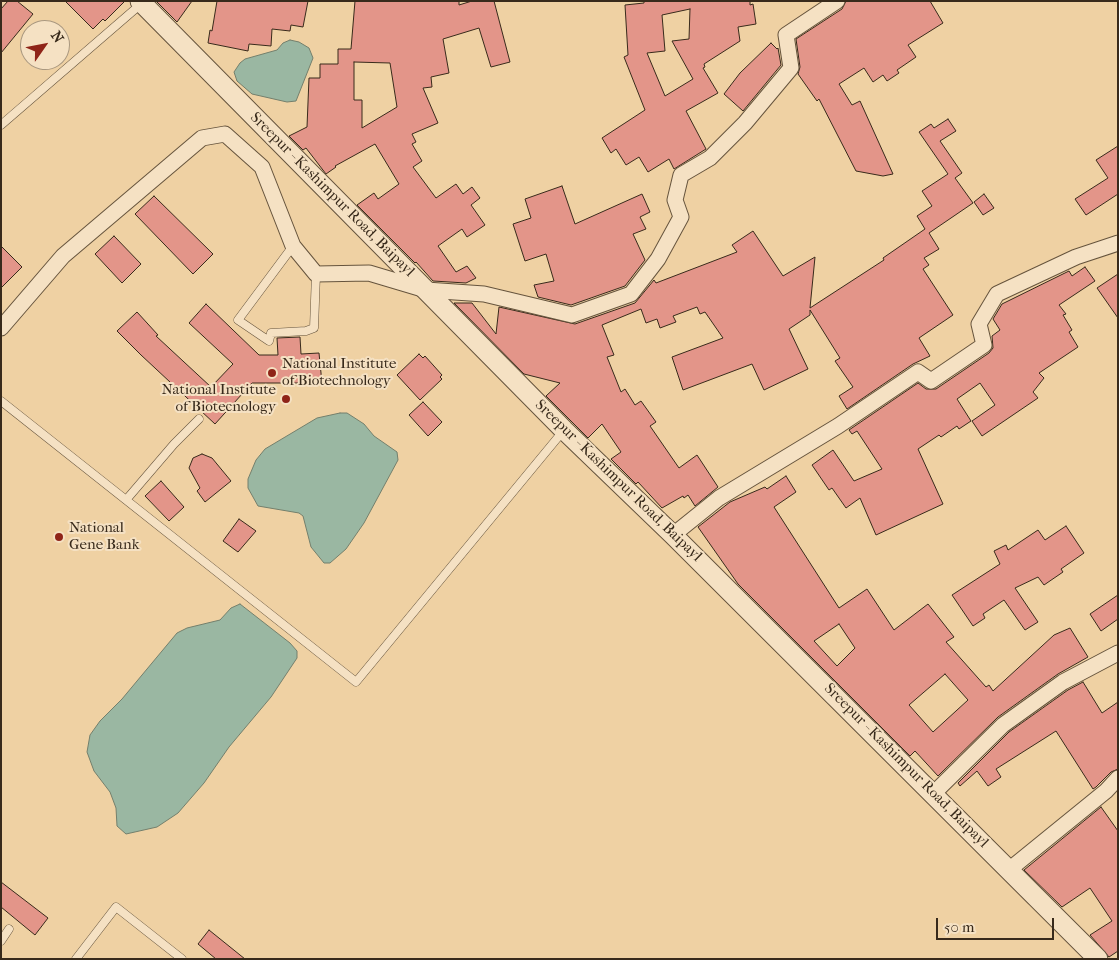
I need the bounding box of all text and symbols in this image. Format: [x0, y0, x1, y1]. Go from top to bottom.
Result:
north arrow [20, 20, 70, 70]
text: N [47, 28, 67, 46]
street label: Sreepur - Kashimpur Road, Baipayl [246, 109, 418, 281]
place label: National Institute of Biotechnology [282, 355, 397, 390]
marker: National Institute of Biotechnology [266, 367, 278, 379]
place label: National Institute of Biotecnology [161, 381, 276, 416]
marker: National Institute of Biotecnology [280, 393, 292, 405]
street label: Sreepur - Kashimpur Road, Baipayl [531, 396, 705, 566]
place label: National Gene Bank [69, 519, 139, 554]
marker: National Gene Bank [53, 531, 65, 543]
street label: Sreepur - Kashimpur Road, Baipayl [820, 680, 992, 852]
scale bar [939, 908, 1056, 940]
text: 50 m [944, 918, 974, 936]

